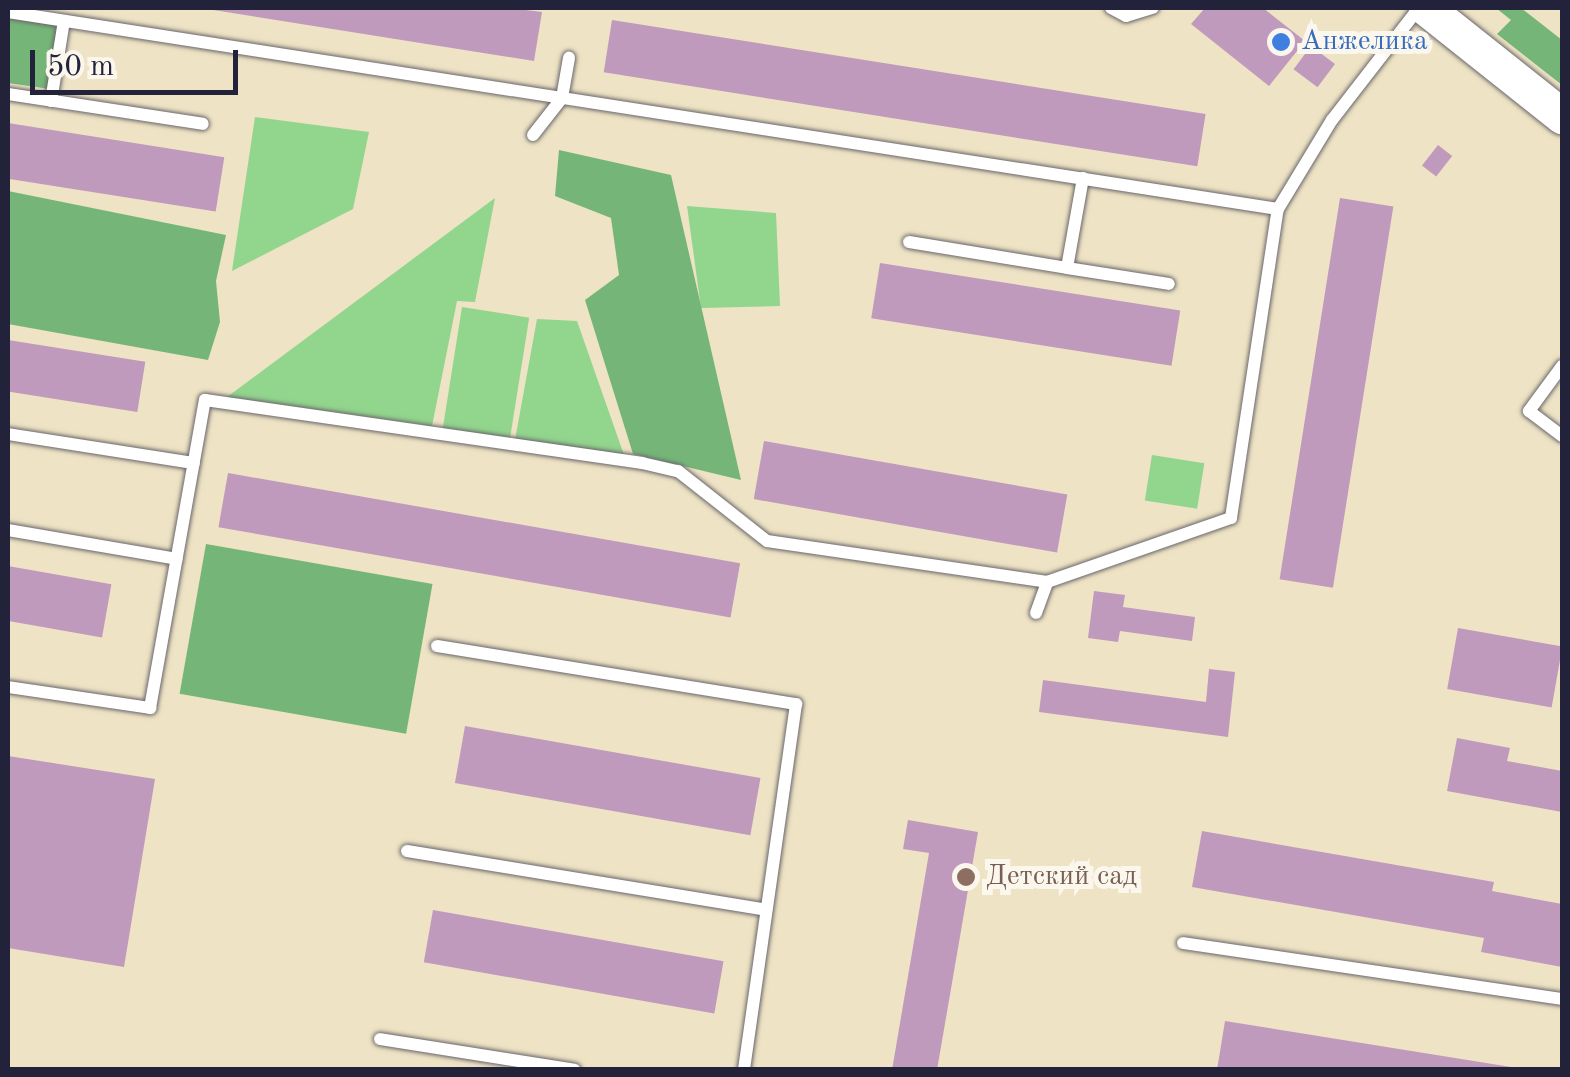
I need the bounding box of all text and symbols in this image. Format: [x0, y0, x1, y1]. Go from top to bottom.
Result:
place label: Анжелика [1301, 25, 1428, 59]
scale bar [35, 30, 242, 92]
marker: Анжелика [1270, 31, 1292, 53]
text: 50 m [47, 52, 114, 82]
place label: Детский сад [986, 860, 1137, 894]
marker: Детский сад [955, 866, 977, 888]

